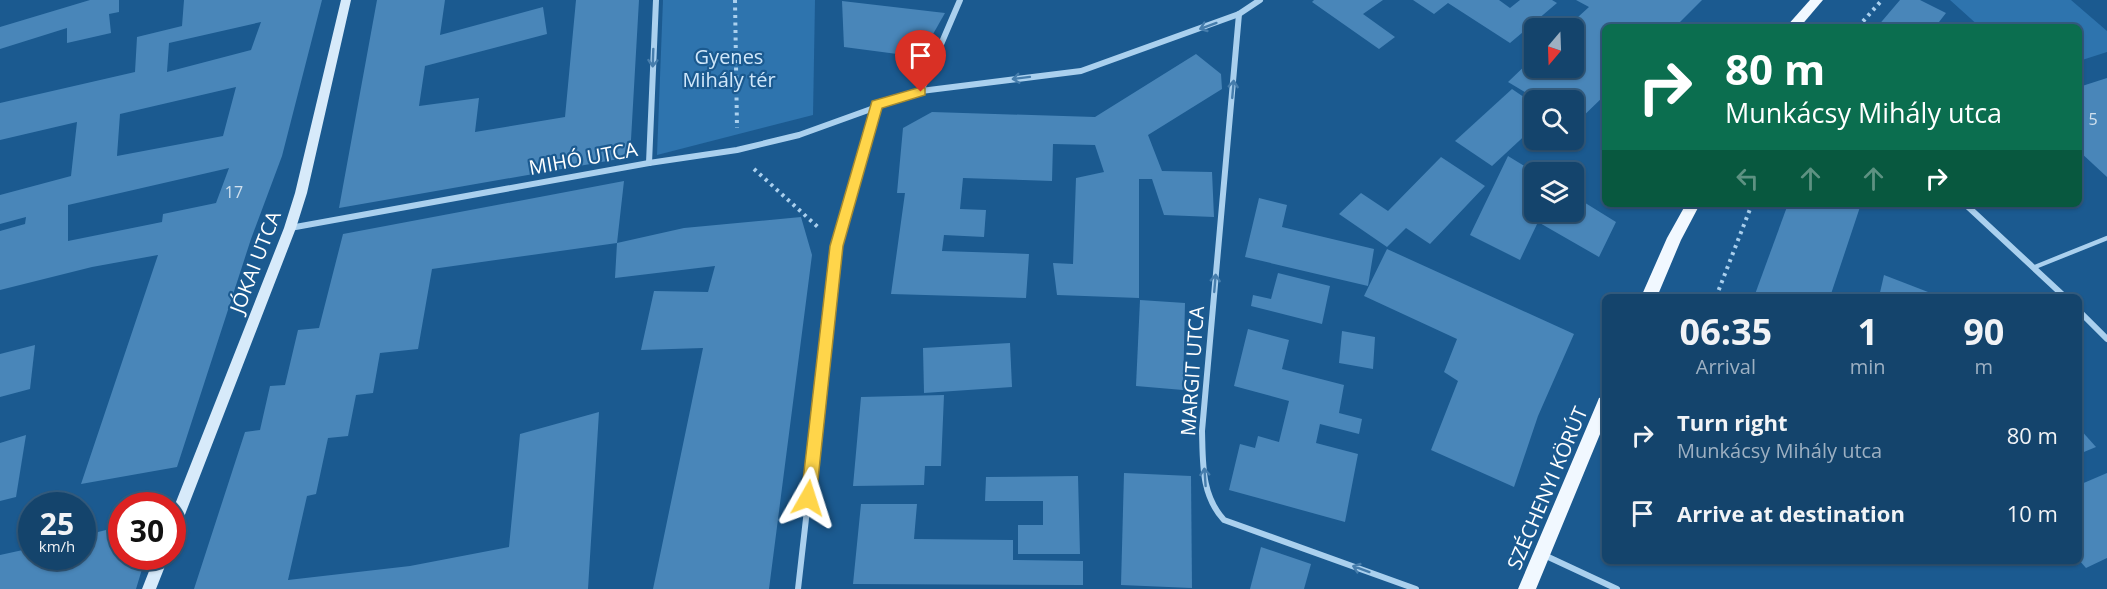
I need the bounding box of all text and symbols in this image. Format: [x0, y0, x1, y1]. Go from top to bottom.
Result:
north arrow [1524, 18, 1584, 78]
map controls [1524, 18, 1584, 222]
one-way arrow [1199, 21, 1218, 32]
pin [895, 30, 946, 92]
icon: arrive [904, 39, 937, 72]
text: 80 m [1725, 40, 1825, 97]
park label: Gyenes Mihály tér [682, 43, 776, 93]
one-way arrow [648, 48, 659, 68]
icon: right [1626, 48, 1704, 126]
one-way arrow [1012, 73, 1031, 84]
one-way arrow [1227, 79, 1238, 99]
button: search [1524, 90, 1584, 150]
text: Munkácsy Mihály utca [1725, 94, 2002, 131]
house number: 5 [2088, 108, 2098, 130]
street label: MIHÓ UTCA [527, 135, 640, 181]
button: layers [1524, 162, 1584, 222]
icon: left [1731, 162, 1764, 195]
icon: ahead [1794, 162, 1827, 195]
icon: ahead [1857, 162, 1890, 195]
icon: right [1920, 162, 1953, 195]
house number: 17 [225, 181, 243, 203]
street label: JÓKAI UTCA [222, 207, 287, 319]
one-way arrow [1210, 274, 1221, 293]
street label: MARGIT UTCA [1174, 305, 1210, 437]
text: 06:35 [1680, 307, 1772, 356]
text: 1 [1857, 307, 1878, 356]
text: 90 [1963, 307, 2004, 356]
text: Arrival [1696, 353, 1756, 380]
text: min [1850, 353, 1886, 380]
text: m [1975, 353, 1993, 380]
street label: SZÉCHENYI KÖRÚT [1500, 402, 1594, 574]
text: Turn right [1677, 407, 1788, 437]
icon: right [1626, 419, 1659, 452]
text: 80 m [2007, 420, 2058, 450]
text: Munkácsy Mihály utca [1677, 437, 1882, 464]
position arrow [776, 466, 840, 530]
one-way arrow [1199, 468, 1210, 488]
speed limit sign: 30 [108, 492, 186, 570]
icon: arrive [1626, 497, 1659, 530]
text: Arrive at destination [1677, 498, 1905, 528]
text: 10 m [2007, 498, 2058, 528]
text: 25 [40, 503, 74, 544]
text: km/h [39, 536, 75, 556]
one-way arrow [1352, 563, 1371, 574]

